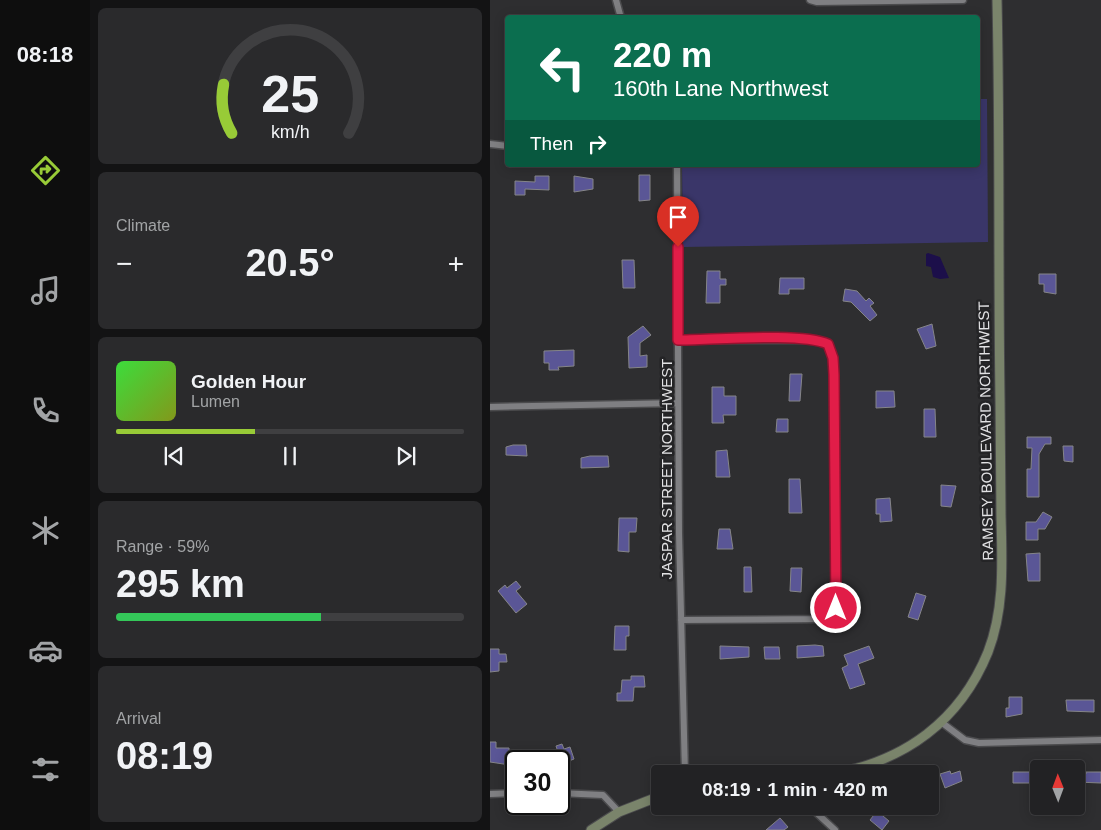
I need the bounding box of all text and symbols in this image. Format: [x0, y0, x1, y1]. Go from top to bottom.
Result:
icon: left [530, 35, 595, 100]
text: 220 m [613, 35, 712, 74]
text: 08:18 [17, 42, 73, 67]
text: 25 [261, 65, 319, 123]
text: 160th Lane Northwest [613, 76, 828, 101]
text: km/h [271, 122, 309, 142]
icon: right [583, 130, 611, 158]
text: Then [530, 133, 573, 154]
icon: directions [28, 153, 63, 188]
pin [657, 196, 699, 247]
icon: arrive [664, 203, 692, 231]
text: Climate [116, 217, 170, 234]
text: 20.5° [245, 242, 335, 284]
text: − [116, 248, 132, 279]
text: + [448, 248, 464, 279]
icon: music [28, 273, 63, 308]
street label: RAMSEY BOULEVARD NORTHWEST [975, 301, 996, 561]
street label: JASPAR STREET NORTHWEST [658, 359, 675, 579]
text: Golden Hour [191, 371, 306, 392]
icon: phone [28, 393, 63, 428]
text: Lumen [191, 393, 240, 410]
icon: previous [160, 442, 188, 470]
icon: pause [276, 442, 304, 470]
icon: next [392, 442, 420, 470]
icon: climate [28, 513, 63, 548]
text: Range · 59% [116, 538, 209, 555]
text: 295 km [116, 563, 245, 605]
position arrow [809, 581, 861, 633]
icon: car [28, 633, 63, 668]
text: Arrival [116, 710, 161, 727]
text: 08:19 [116, 735, 213, 777]
speed limit sign: 30 [505, 750, 570, 815]
icon: filters [28, 752, 63, 787]
north arrow [1030, 760, 1085, 815]
map controls [1030, 760, 1085, 815]
text: 08:19 · 1 min · 420 m [702, 779, 888, 800]

